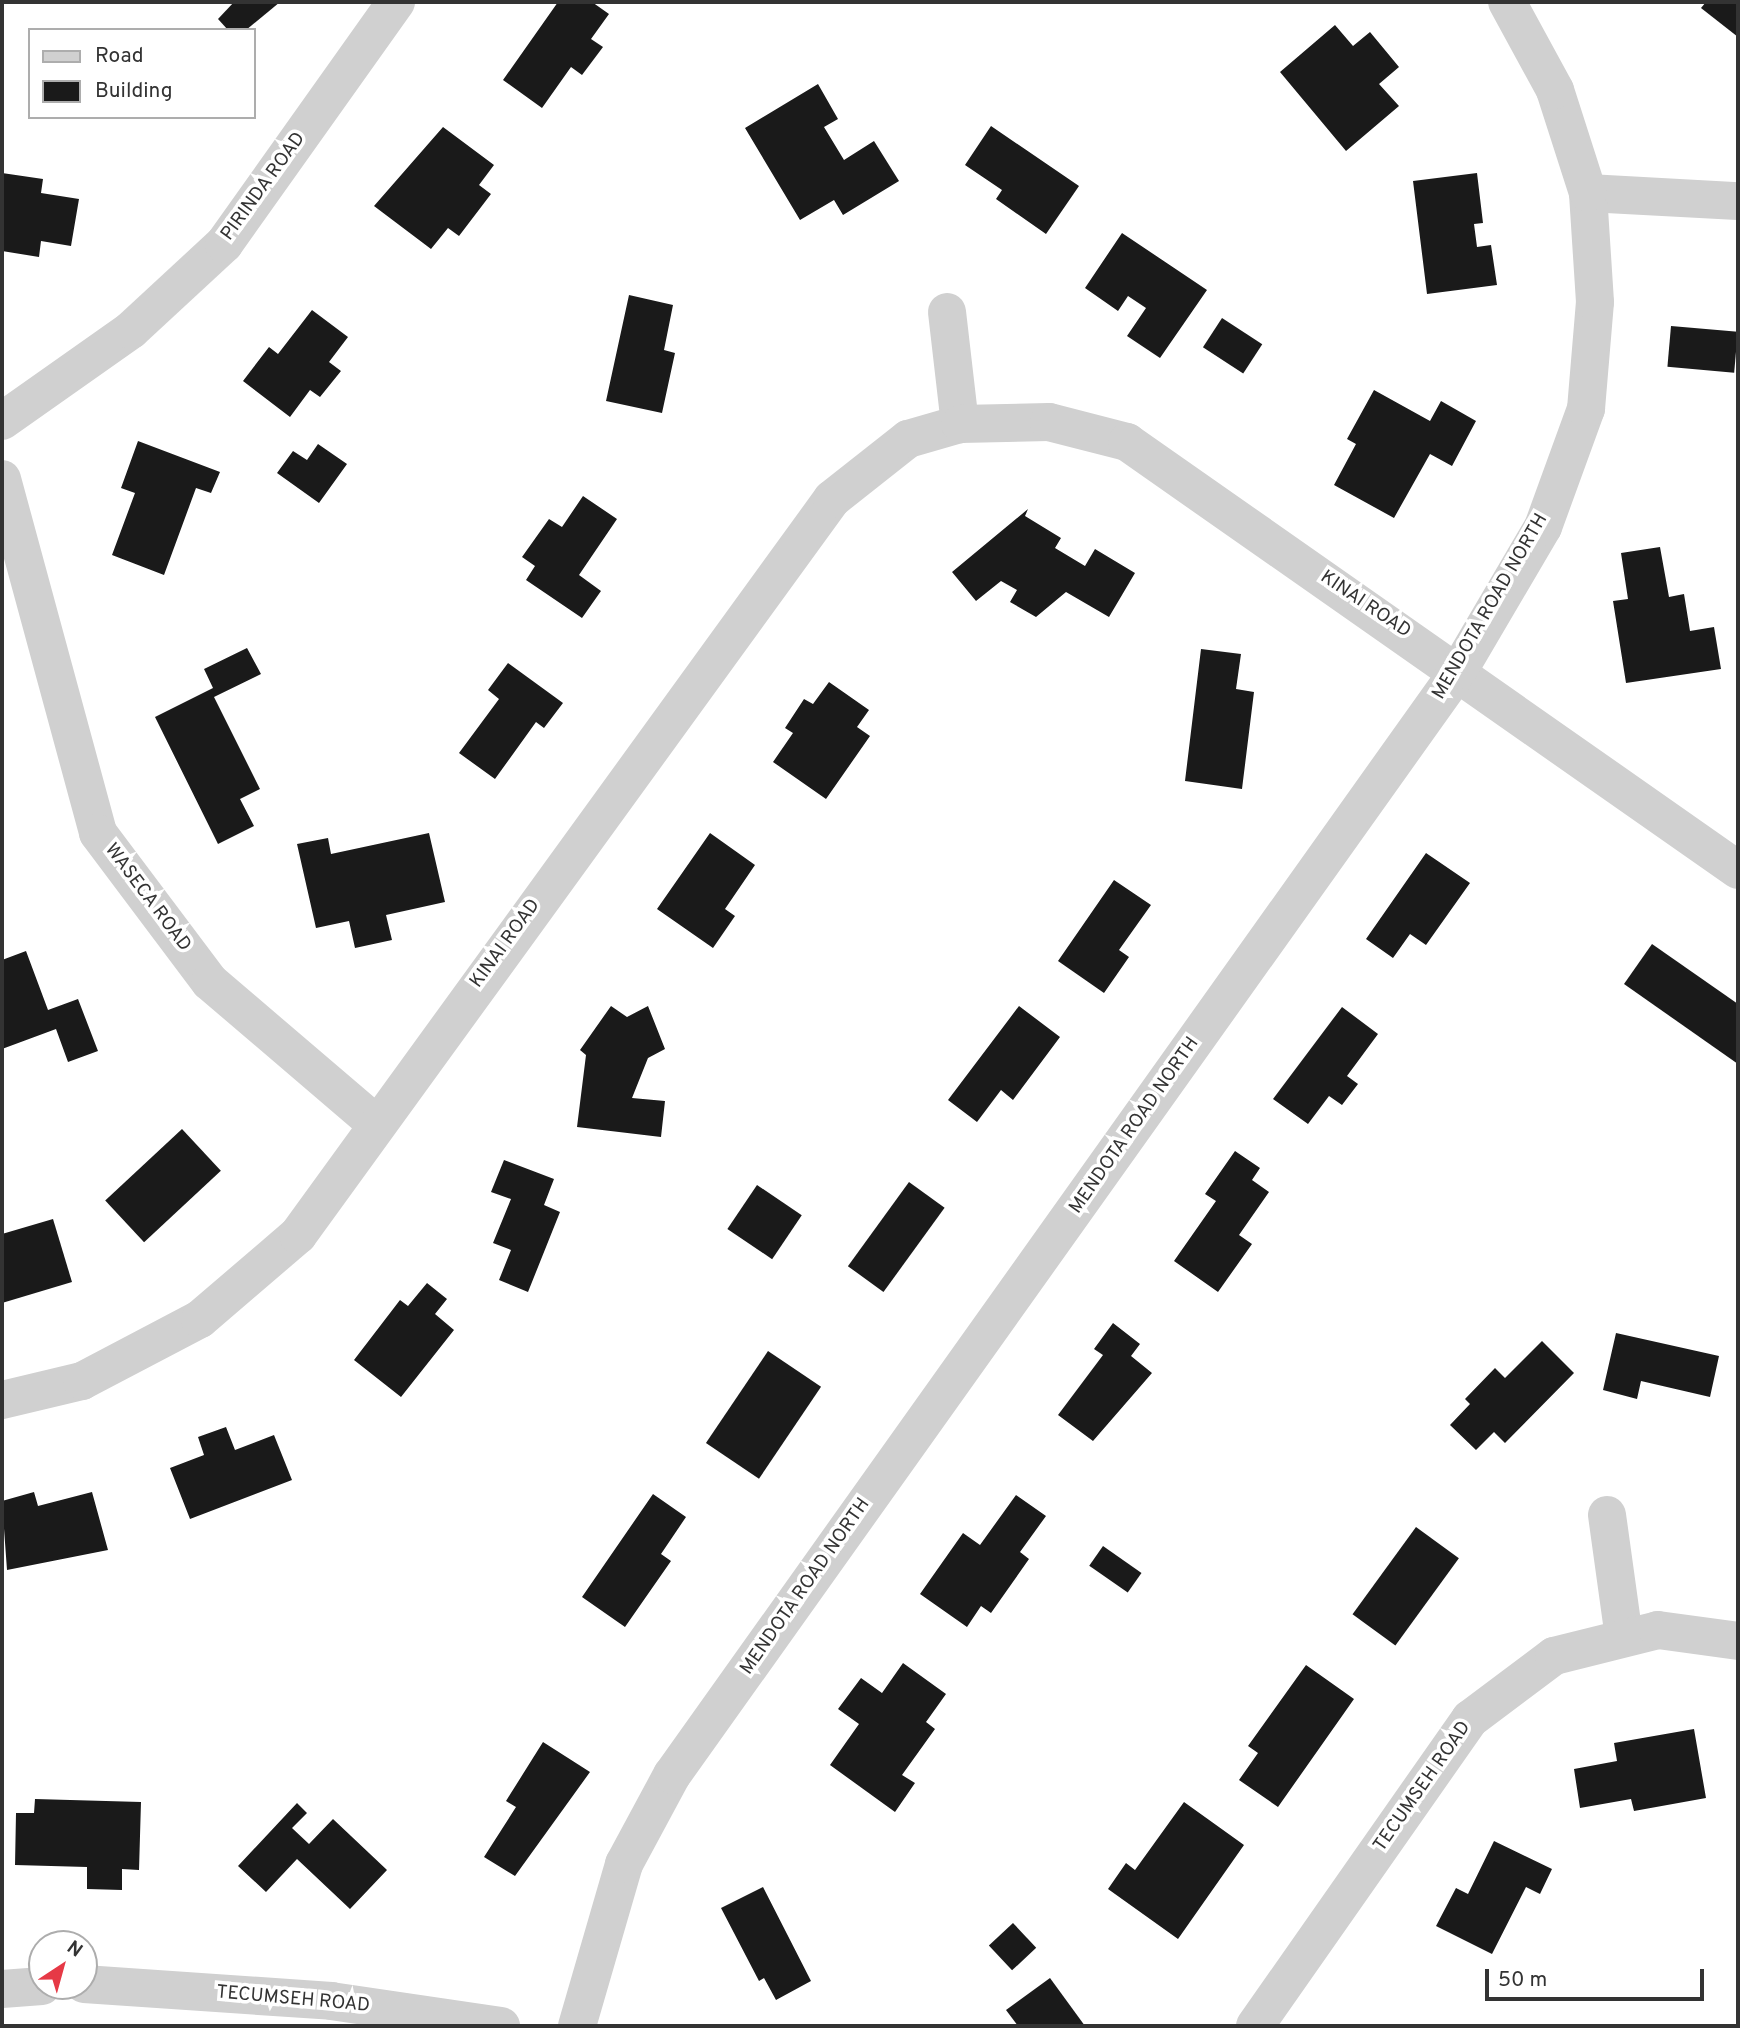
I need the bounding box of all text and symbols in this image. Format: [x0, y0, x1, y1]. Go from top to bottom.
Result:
legend [28, 28, 256, 119]
text: Road [95, 43, 144, 70]
text: Building [95, 78, 173, 105]
street label: PIRINDA ROAD [217, 128, 311, 246]
street label: MENDOTA ROAD NORTH [1428, 510, 1554, 704]
street label: KINAI ROAD [1315, 566, 1415, 644]
street label: WASECA ROAD [99, 839, 195, 957]
street label: KINAI ROAD [466, 895, 546, 993]
street label: MENDOTA ROAD NORTH [1065, 1033, 1205, 1219]
street label: MENDOTA ROAD NORTH [736, 1494, 876, 1680]
street label: TECUMSEH ROAD [1369, 1717, 1477, 1857]
north arrow [28, 1930, 98, 2000]
text: N [62, 1936, 87, 1963]
scale bar [1488, 1954, 1707, 1998]
text: 50 m [1498, 1967, 1547, 1994]
street label: TECUMSEH ROAD [215, 1982, 371, 2018]

